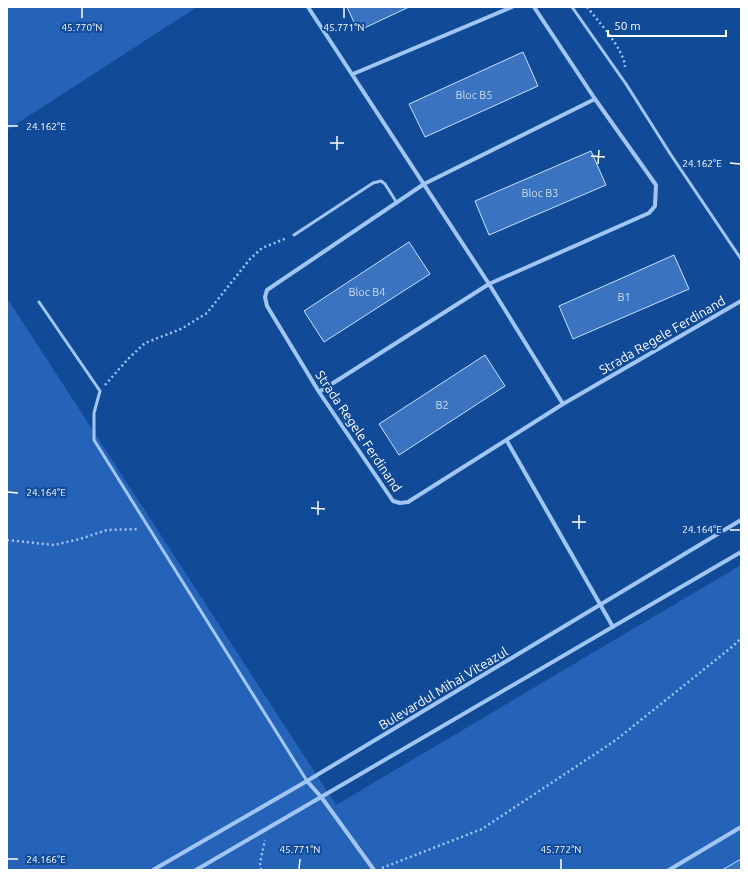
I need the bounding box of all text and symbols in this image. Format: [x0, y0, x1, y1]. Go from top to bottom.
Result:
scale bar [608, 12, 726, 38]
text: 50 m [614, 19, 641, 32]
text: 45.770°N [61, 22, 103, 33]
text: 45.771°N [323, 22, 365, 33]
house number: Bloc B5 [455, 89, 493, 101]
text: 24.162°E [26, 121, 66, 132]
text: 24.162°E [682, 158, 722, 169]
house number: Bloc B3 [521, 187, 559, 199]
house number: Bloc B4 [348, 286, 386, 298]
house number: B1 [617, 291, 631, 303]
street label: Strada Regele Ferdinand [597, 293, 727, 377]
street label: Strada Regele Ferdinand [313, 368, 405, 494]
house number: B2 [435, 399, 449, 411]
text: 24.164°E [26, 487, 66, 498]
text: 24.164°E [682, 524, 722, 535]
street label: Bulevardul Mihai Viteazul [376, 644, 510, 732]
text: 45.771°N [279, 844, 321, 855]
text: 45.772°N [540, 844, 582, 855]
text: 24.166°E [26, 854, 66, 865]

